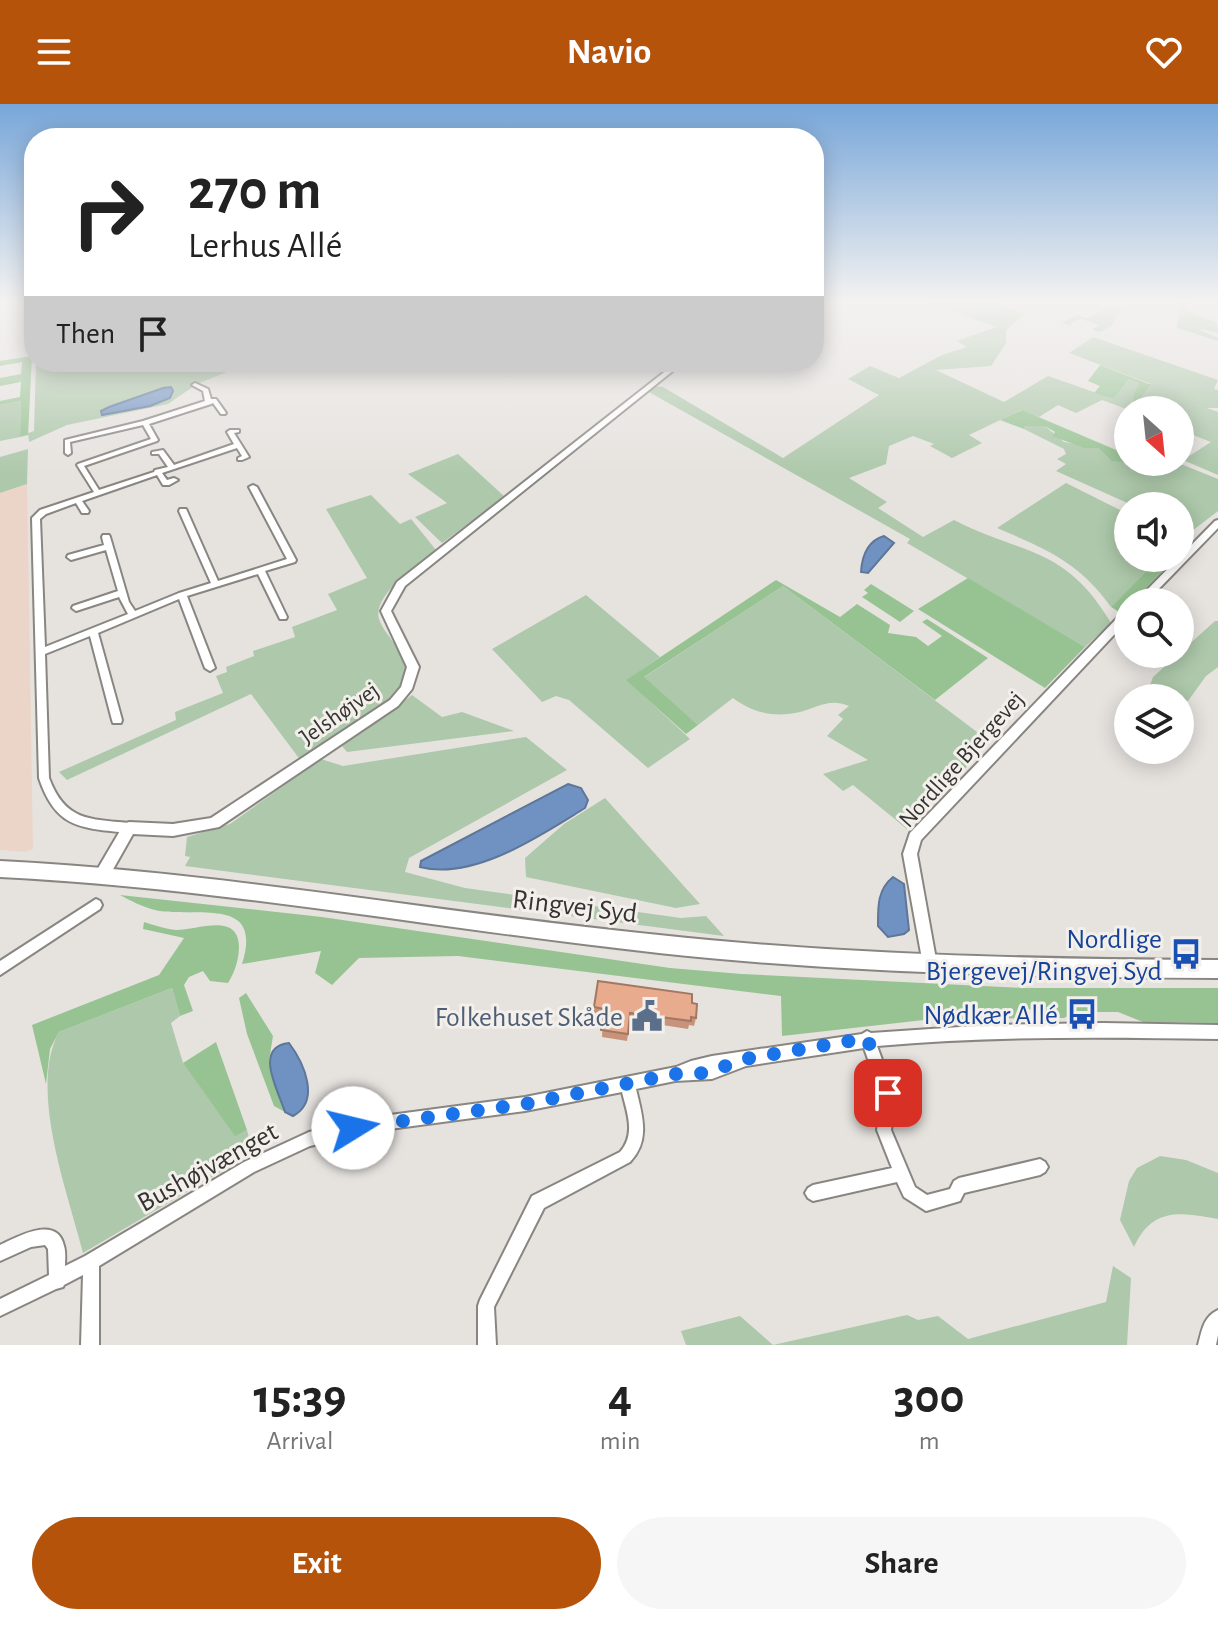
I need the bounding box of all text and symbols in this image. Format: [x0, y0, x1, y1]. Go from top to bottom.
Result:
icon: menu [32, 30, 76, 74]
icon: heart [1142, 30, 1186, 74]
text: Navio [567, 34, 651, 70]
icon: right [56, 160, 160, 264]
text: 270 m [188, 163, 321, 219]
text: Lerhus Allé [188, 228, 342, 264]
icon: arrive [131, 312, 175, 356]
text: Then [56, 319, 115, 349]
north arrow [1114, 396, 1194, 476]
map controls [1114, 396, 1194, 764]
button: sound [1114, 492, 1194, 572]
button: search [1114, 588, 1194, 668]
street label: Jelshøjvej [296, 678, 384, 750]
button: layers [1114, 684, 1194, 764]
street label: Nordlige Bjergevej [895, 687, 1029, 832]
street label: Ringvej Syd [511, 885, 639, 929]
place label: Nordlige Bjergevej/Ringvej Syd [926, 926, 1162, 986]
bus stop icon: Nordlige Bjergevej/Ringvej Syd [1169, 937, 1203, 971]
bus stop icon: Nødkær Allé [1065, 997, 1099, 1031]
public building icon: Folkehuset Skåde [630, 999, 664, 1033]
place label: Nødkær Allé [923, 1002, 1058, 1030]
place label: Folkehuset Skåde [435, 1004, 623, 1032]
pin [854, 1059, 922, 1127]
icon: arrive [866, 1071, 910, 1115]
position arrow [311, 1086, 395, 1170]
street label: Bushøjvænget [133, 1118, 283, 1218]
text: 15:39 [253, 1374, 346, 1422]
text: 4 [608, 1374, 632, 1422]
text: 300 [894, 1374, 965, 1422]
text: Arrival [266, 1428, 333, 1454]
text: min [600, 1428, 640, 1454]
text: m [919, 1428, 940, 1454]
button: Exit [32, 1517, 601, 1609]
button: Share [617, 1517, 1186, 1609]

